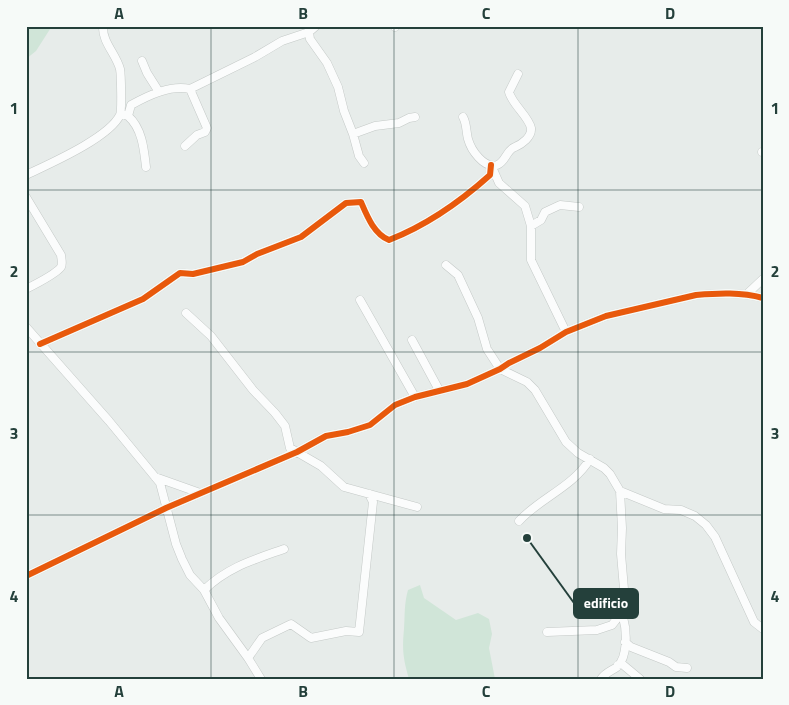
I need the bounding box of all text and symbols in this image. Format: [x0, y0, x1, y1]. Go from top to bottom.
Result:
text: A [114, 1, 124, 25]
text: B [298, 1, 308, 25]
text: C [482, 1, 491, 25]
text: D [665, 1, 675, 25]
text: 1 [10, 96, 18, 120]
text: 1 [771, 96, 779, 120]
text: 2 [10, 259, 18, 283]
text: 2 [771, 259, 779, 283]
text: 3 [10, 421, 18, 445]
text: 3 [771, 421, 779, 445]
text: 4 [10, 584, 19, 608]
text: 4 [771, 584, 780, 608]
callout: edificio [574, 589, 638, 618]
text: edificio [584, 592, 628, 613]
text: A [114, 679, 124, 703]
text: B [298, 679, 308, 703]
text: C [482, 679, 491, 703]
text: D [665, 679, 675, 703]

